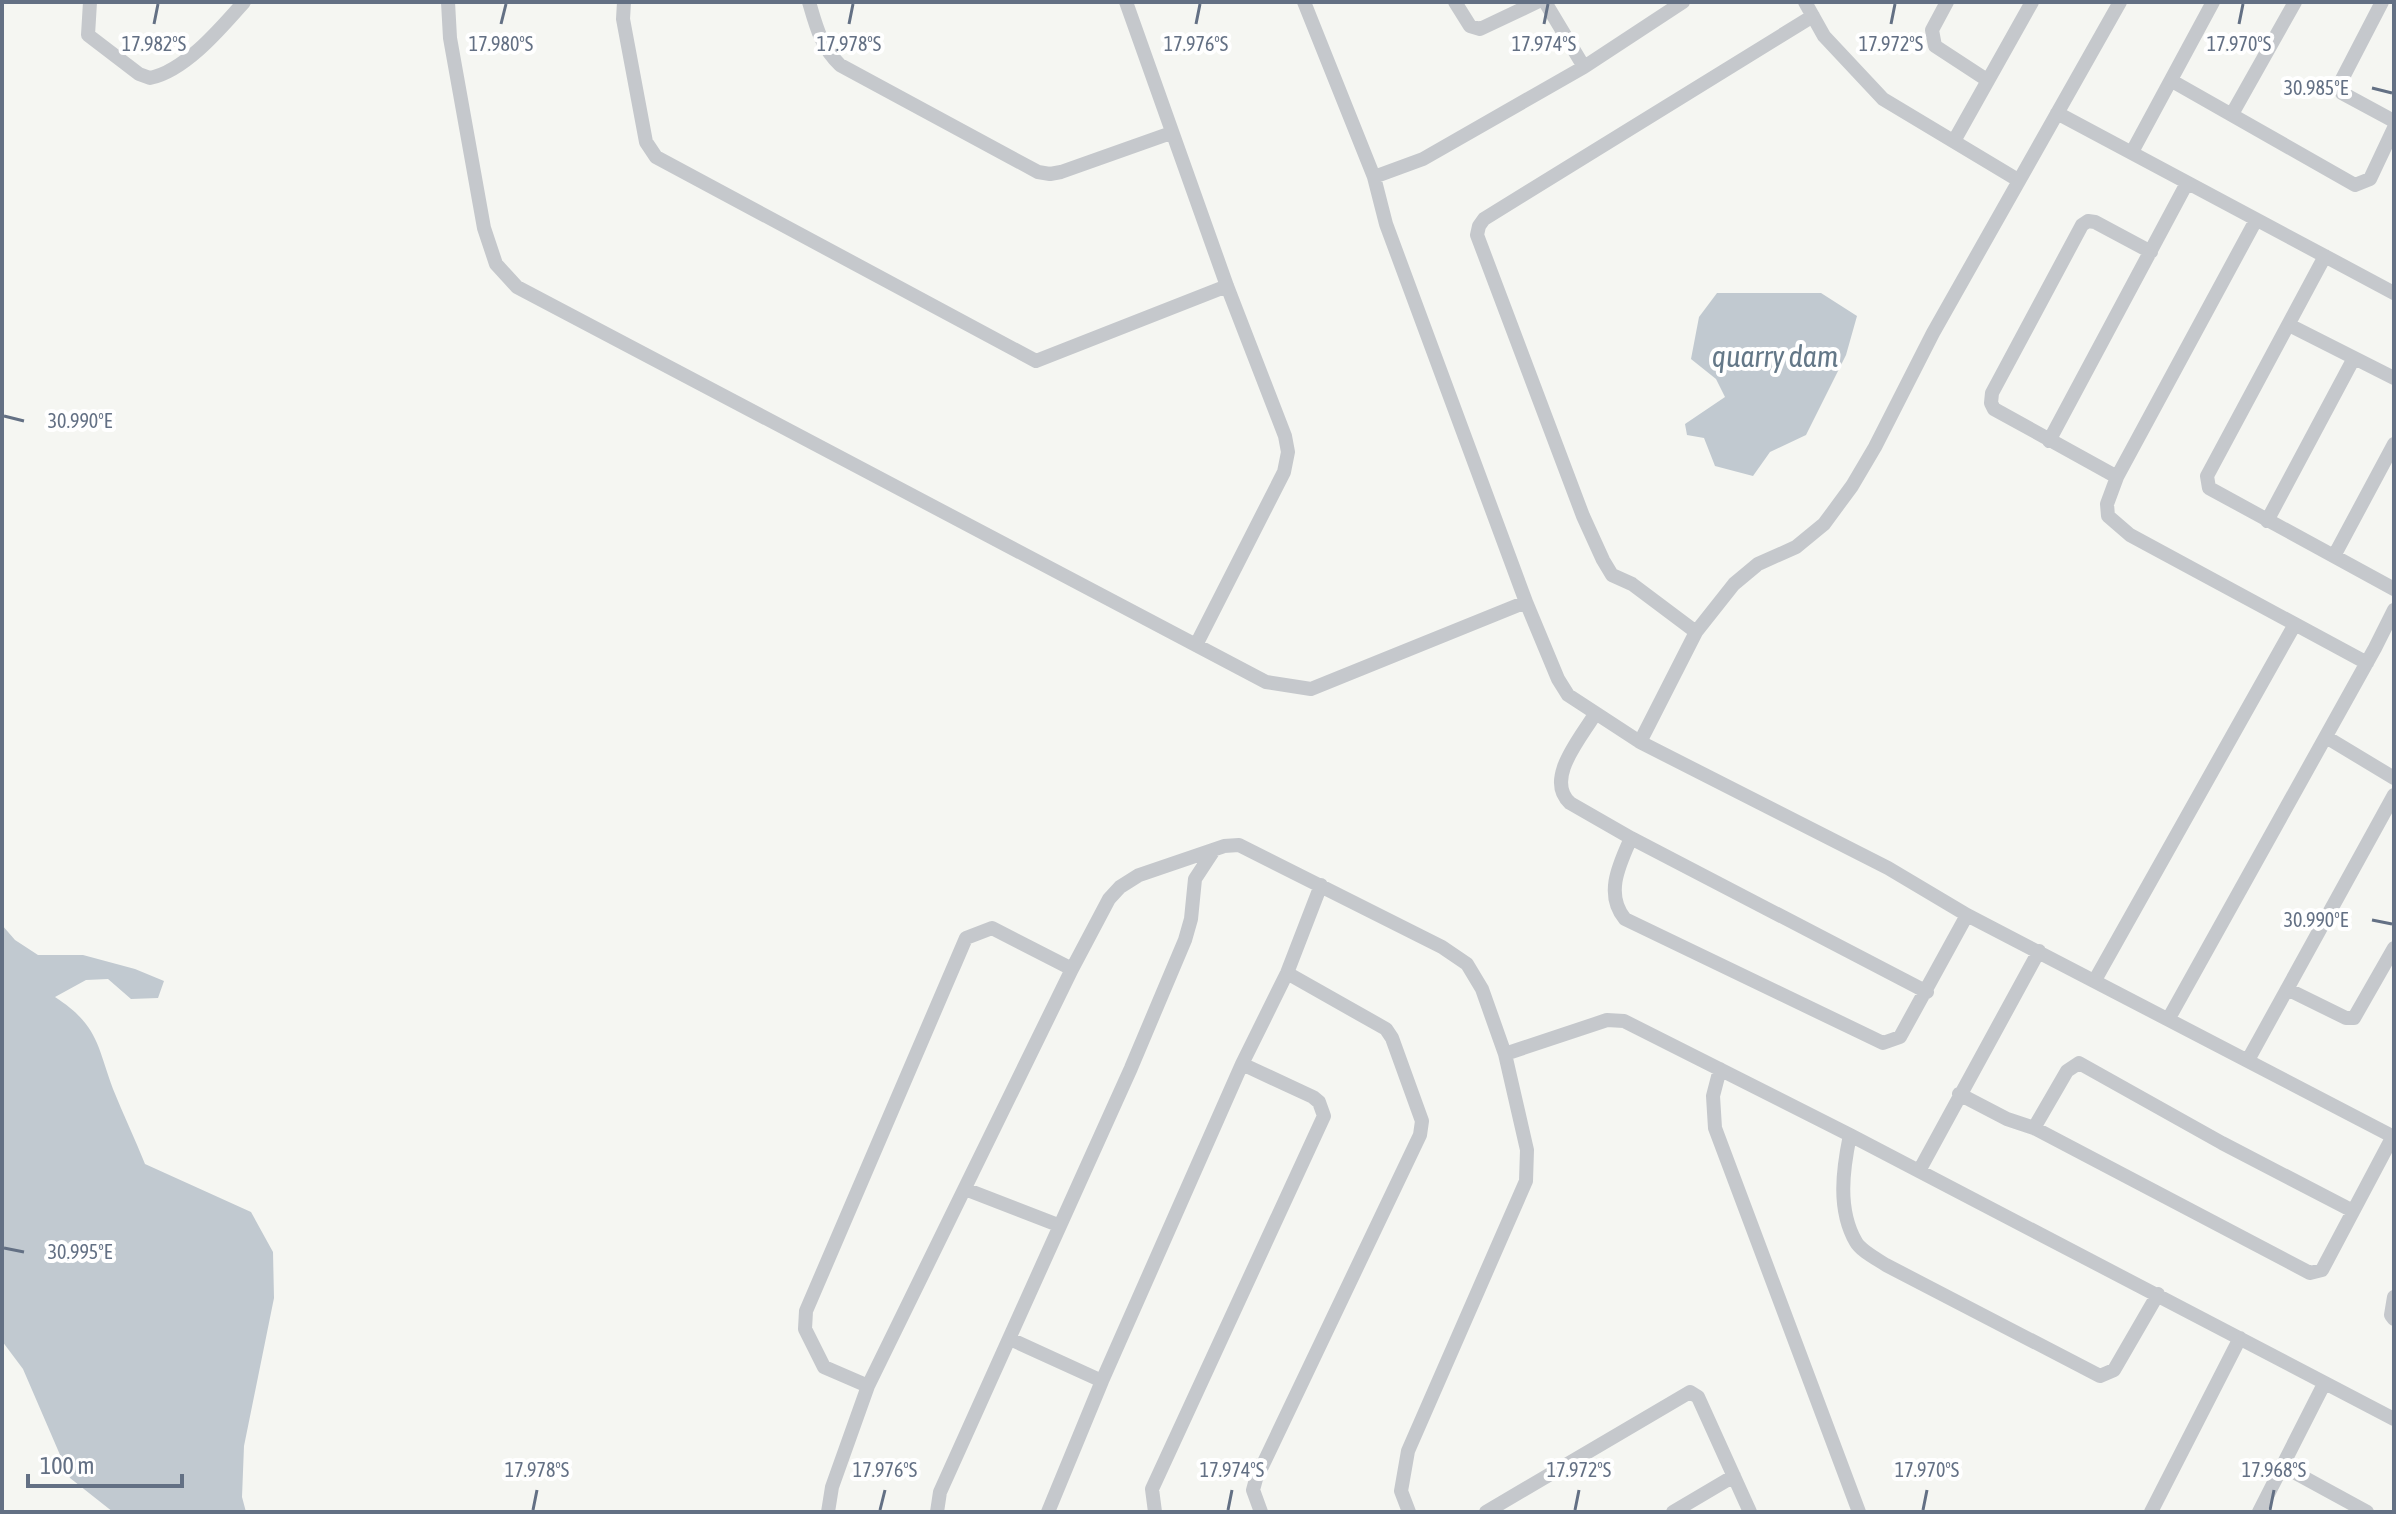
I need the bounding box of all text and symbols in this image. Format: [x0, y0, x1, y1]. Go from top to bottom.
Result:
text: 17.982°S [122, 32, 186, 55]
text: 17.980°S [469, 32, 533, 55]
text: 17.978°S [817, 32, 881, 55]
text: 17.976°S [1164, 32, 1228, 55]
text: 17.974°S [1512, 32, 1576, 55]
text: 17.972°S [1859, 32, 1923, 55]
text: 17.970°S [2207, 32, 2271, 55]
text: 30.985°E [2284, 76, 2349, 99]
water label: quarry dam [1712, 339, 1838, 373]
text: 30.990°E [48, 409, 113, 432]
text: 30.990°E [2284, 908, 2349, 931]
text: 30.995°E [48, 1240, 113, 1263]
scale bar [28, 1438, 182, 1488]
text: 100 m [40, 1452, 94, 1479]
text: 17.978°S [505, 1458, 569, 1481]
text: 17.976°S [853, 1458, 917, 1481]
text: 17.974°S [1200, 1458, 1264, 1481]
text: 17.972°S [1547, 1458, 1611, 1481]
text: 17.970°S [1895, 1458, 1959, 1481]
text: 17.968°S [2242, 1458, 2306, 1481]

